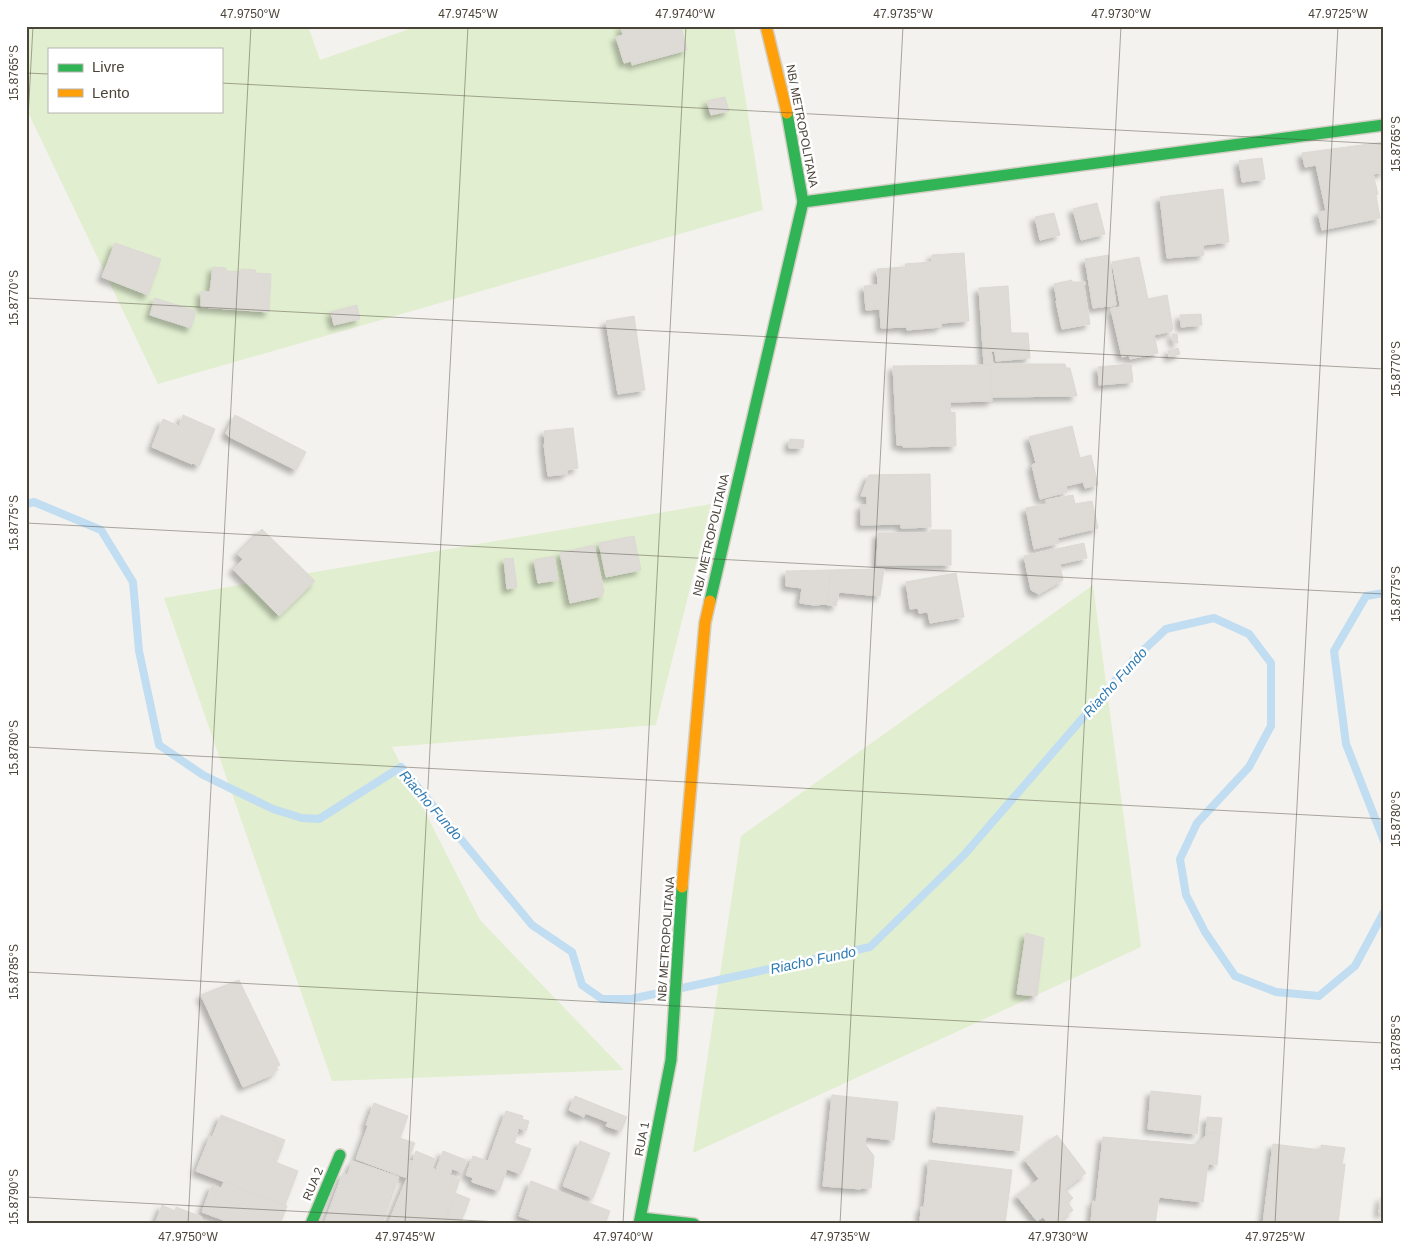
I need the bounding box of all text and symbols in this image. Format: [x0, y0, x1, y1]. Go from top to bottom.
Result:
text: 47.9750°W [220, 7, 280, 21]
text: 47.9745°W [438, 7, 498, 21]
text: 47.9740°W [655, 7, 715, 21]
text: 47.9735°W [873, 7, 933, 21]
text: 47.9730°W [1091, 7, 1151, 21]
text: 47.9725°W [1308, 7, 1368, 21]
text: 15.8765°S [7, 45, 21, 101]
legend [48, 48, 222, 112]
text: Livre [92, 58, 125, 75]
street label: NB/ METROPOLITANA [783, 63, 821, 189]
text: Lento [92, 84, 130, 101]
text: 15.8765°S [1389, 116, 1403, 172]
text: 15.8770°S [7, 270, 21, 326]
text: 15.8770°S [1389, 341, 1403, 397]
street label: NB/ METROPOLITANA [690, 472, 732, 598]
text: 15.8775°S [7, 495, 21, 551]
text: 15.8775°S [1389, 566, 1403, 622]
water label: Riacho Fundo [1080, 644, 1150, 720]
text: 15.8780°S [7, 720, 21, 776]
water label: Riacho Fundo [396, 767, 466, 843]
text: 15.8780°S [1389, 791, 1403, 847]
street label: NB/ METROPOLITANA [655, 876, 677, 1002]
water label: Riacho Fundo [769, 943, 857, 977]
text: 15.8785°S [7, 944, 21, 1000]
text: 15.8785°S [1389, 1015, 1403, 1071]
street label: RUA 1 [632, 1120, 652, 1157]
street label: RUA 2 [300, 1165, 326, 1203]
text: 15.8790°S [7, 1169, 21, 1225]
text: 47.9750°W [158, 1230, 218, 1244]
text: 47.9745°W [375, 1230, 435, 1244]
text: 47.9740°W [593, 1230, 653, 1244]
text: 47.9735°W [810, 1230, 870, 1244]
text: 47.9730°W [1028, 1230, 1088, 1244]
text: 47.9725°W [1245, 1230, 1305, 1244]

